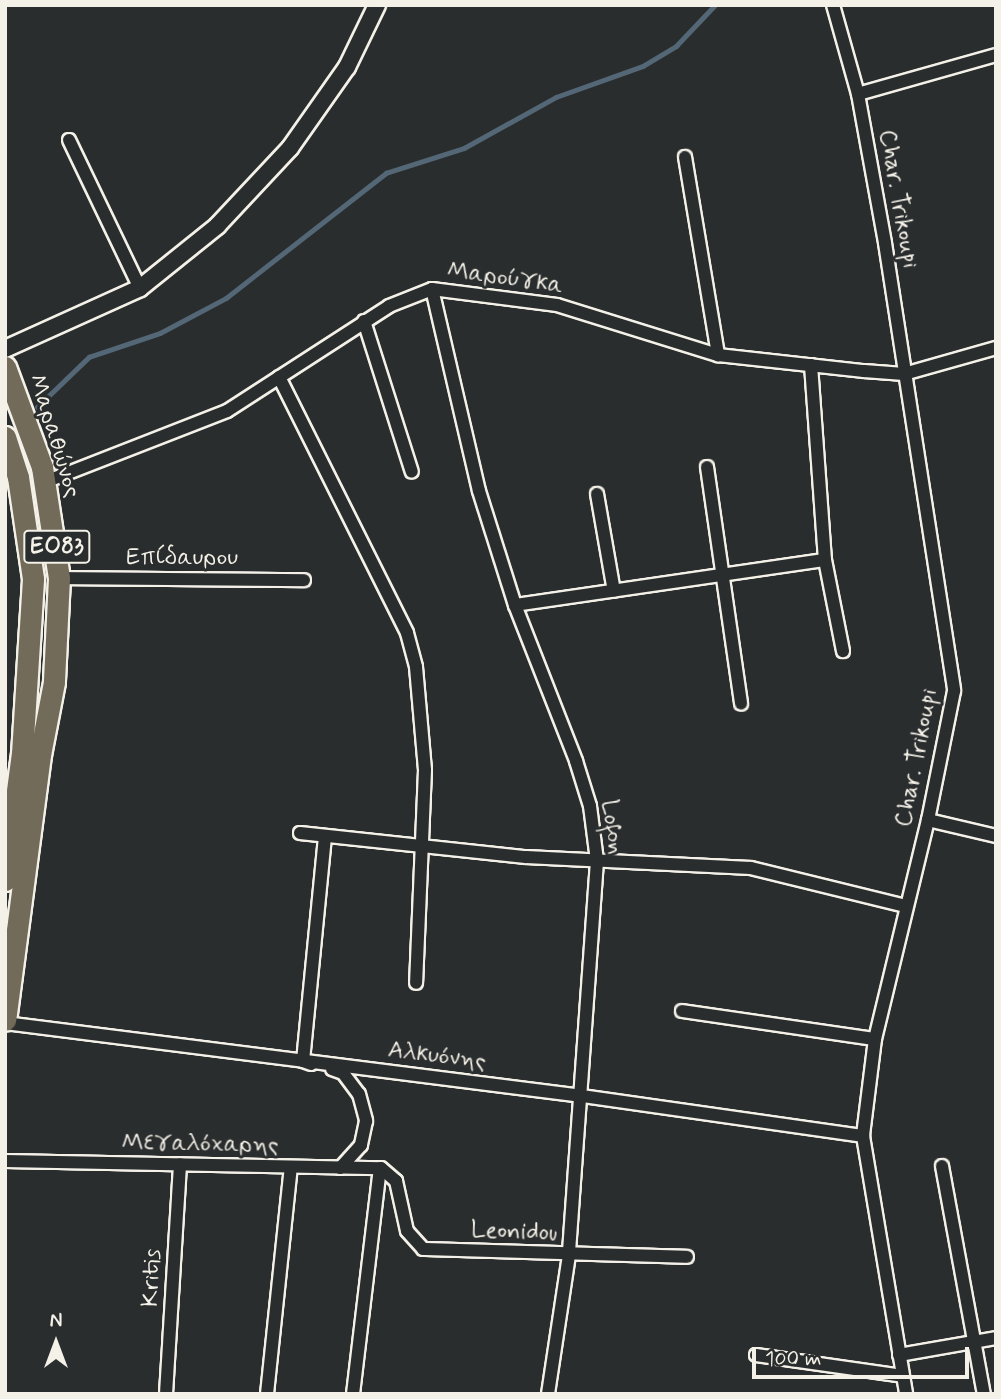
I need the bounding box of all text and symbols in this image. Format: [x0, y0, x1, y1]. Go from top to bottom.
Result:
street label: Char. Trikoupi [872, 128, 924, 270]
street label: Μαρούγκα [445, 256, 565, 300]
street label: Μαραθώνος [22, 371, 86, 501]
road number: ΕΟ83 [22, 527, 92, 566]
street label: Επίδαυρου [126, 544, 238, 572]
street label: Char. Trikoupi [889, 686, 945, 830]
street label: Lofon [594, 798, 630, 856]
street label: Αλκυόνης [386, 1036, 488, 1076]
street label: Μεγαλόχαρης [121, 1128, 279, 1160]
street label: Leonidou [470, 1216, 558, 1248]
street label: Kritis [136, 1248, 168, 1308]
north arrow [21, 1308, 91, 1378]
text: N [50, 1309, 62, 1334]
scale bar [756, 1332, 973, 1376]
text: 100 m [765, 1345, 821, 1373]

